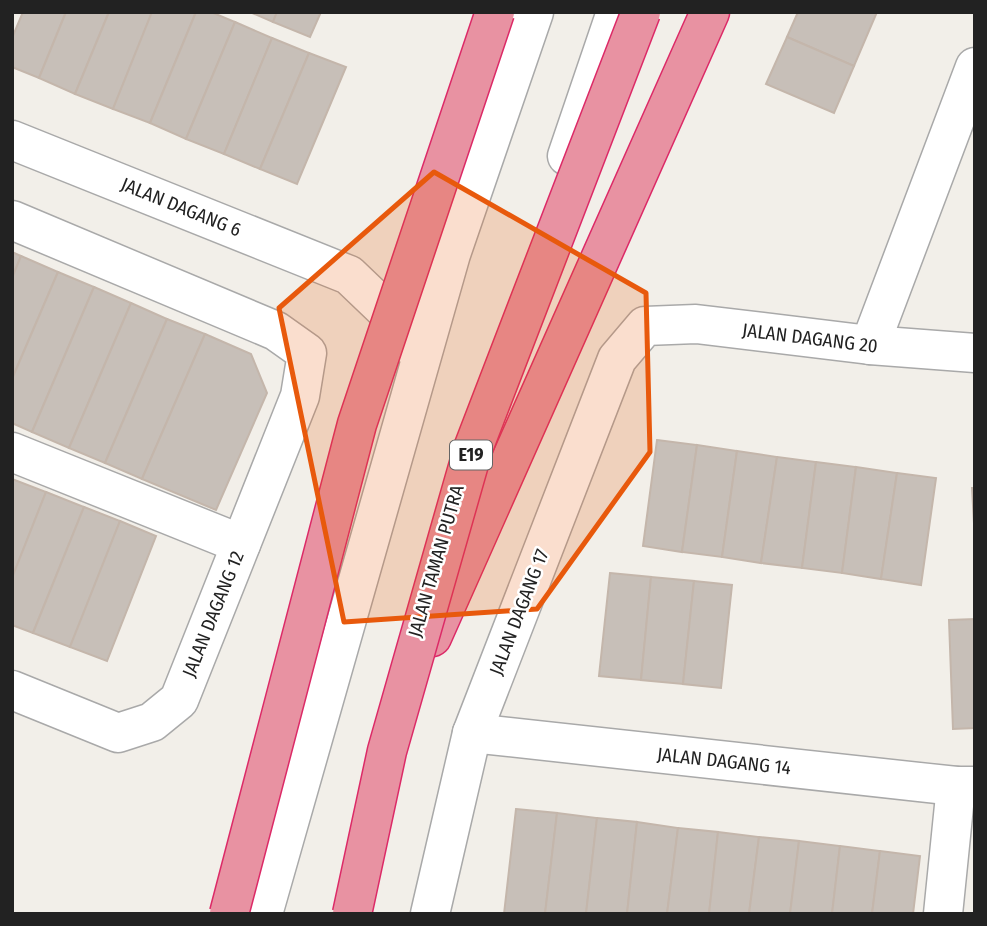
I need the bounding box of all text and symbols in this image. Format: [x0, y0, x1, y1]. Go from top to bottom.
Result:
street label: JALAN DAGANG 6 [118, 172, 244, 242]
street label: JALAN DAGANG 20 [741, 318, 879, 358]
road number: E19 [450, 440, 492, 470]
street label: JALAN TAMAN PUTRA [403, 482, 469, 640]
street label: JALAN DAGANG 17 [484, 545, 554, 678]
street label: JALAN DAGANG 12 [177, 548, 249, 680]
street label: JALAN DAGANG 14 [656, 743, 792, 779]

